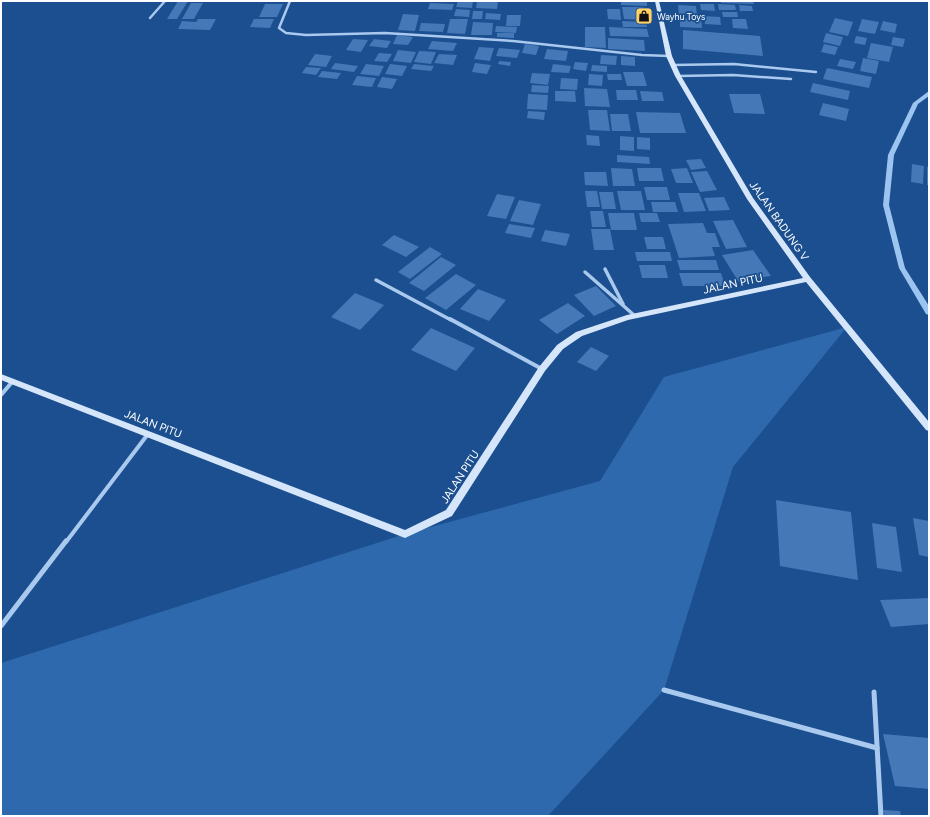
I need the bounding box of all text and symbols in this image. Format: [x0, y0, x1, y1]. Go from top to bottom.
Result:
shop icon: Wayhu Toys [634, 6, 654, 26]
place label: Wayhu Toys [657, 11, 705, 22]
street label: JALAN BADUNG V [747, 179, 812, 264]
street label: JALAN PITU [702, 271, 764, 297]
street label: JALAN PITU [122, 407, 184, 441]
street label: JALAN PITU [438, 448, 482, 506]

